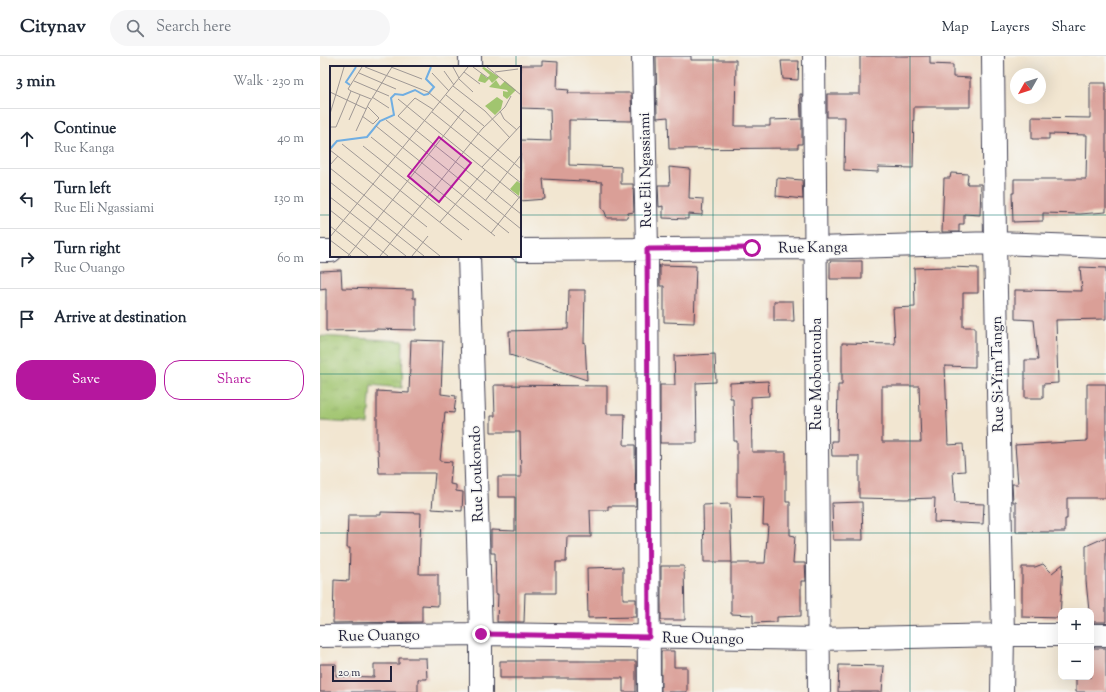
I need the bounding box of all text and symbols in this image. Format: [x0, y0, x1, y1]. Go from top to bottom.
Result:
search box [110, 10, 390, 46]
text: Citynav [20, 14, 86, 41]
icon: search [124, 17, 146, 39]
text: Search here [156, 17, 231, 38]
text: Map [942, 18, 969, 38]
text: Layers [991, 18, 1029, 38]
text: Share [1051, 18, 1086, 38]
inset map [330, 66, 521, 257]
north arrow [1010, 68, 1046, 104]
text: 3 min [16, 70, 55, 94]
text: Walk · 230 m [233, 73, 304, 91]
street label: Rue Eli Ngassiami [635, 112, 658, 228]
text: Continue [54, 119, 116, 140]
icon: ahead [16, 128, 38, 150]
text: 40 m [277, 130, 304, 148]
text: Rue Kanga [54, 140, 115, 158]
text: Turn left [54, 179, 111, 200]
icon: left [16, 188, 38, 210]
text: 130 m [274, 190, 304, 208]
text: Rue Eli Ngassiami [54, 200, 154, 218]
street label: Rue Kanga [778, 237, 848, 260]
text: Turn right [54, 239, 120, 260]
route start [743, 239, 761, 257]
icon: right [16, 248, 38, 270]
text: 60 m [277, 250, 304, 268]
text: Rue Ouango [54, 260, 125, 278]
icon: arrive [16, 308, 38, 330]
text: Arrive at destination [54, 308, 187, 329]
street label: Rue Si-Yim'Tangn [987, 315, 1010, 432]
street label: Rue Moboutouba [807, 318, 828, 430]
button: Save [16, 360, 156, 400]
button: Share [164, 360, 304, 400]
street label: Rue Loukondo [465, 425, 490, 522]
map controls [1058, 608, 1094, 680]
button: + [1058, 608, 1094, 644]
street label: Rue Ouango [338, 625, 420, 648]
route end [472, 625, 490, 643]
street label: Rue Ouango [662, 628, 744, 651]
button: − [1058, 644, 1094, 680]
scale bar [332, 664, 392, 683]
text: 20 m [338, 665, 360, 681]

